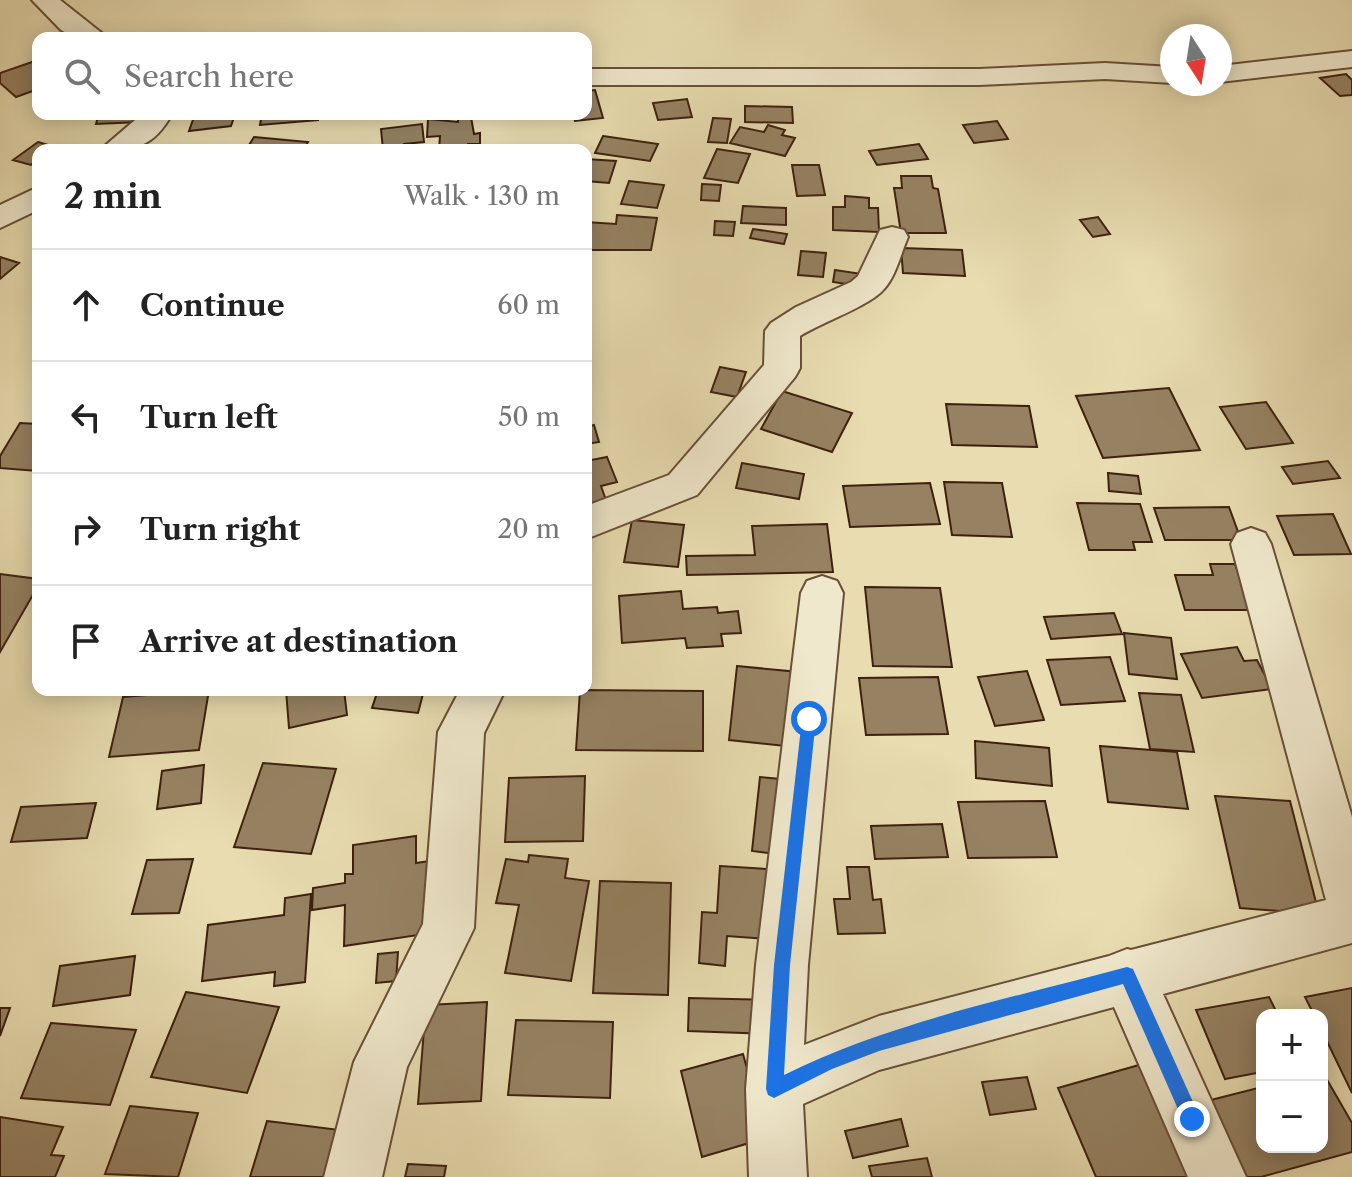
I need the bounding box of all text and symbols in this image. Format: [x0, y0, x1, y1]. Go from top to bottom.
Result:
north arrow [1160, 24, 1232, 96]
search box [32, 32, 592, 120]
icon: search [60, 54, 104, 98]
text: Search here [124, 58, 294, 95]
text: 2 min [64, 175, 162, 217]
text: Walk · 130 m [404, 180, 560, 212]
icon: ahead [64, 283, 108, 327]
text: Continue [140, 287, 285, 324]
text: 60 m [497, 289, 560, 321]
icon: left [64, 395, 108, 439]
text: Turn left [140, 399, 277, 436]
text: 50 m [498, 401, 560, 433]
icon: right [64, 507, 108, 551]
text: Turn right [140, 511, 300, 548]
text: 20 m [497, 513, 560, 545]
icon: arrive [64, 619, 108, 663]
text: Arrive at destination [140, 623, 458, 660]
route start [791, 701, 827, 737]
map controls [1256, 1009, 1328, 1153]
button: + [1256, 1009, 1328, 1081]
button: − [1256, 1081, 1328, 1153]
route end [1174, 1101, 1210, 1137]

